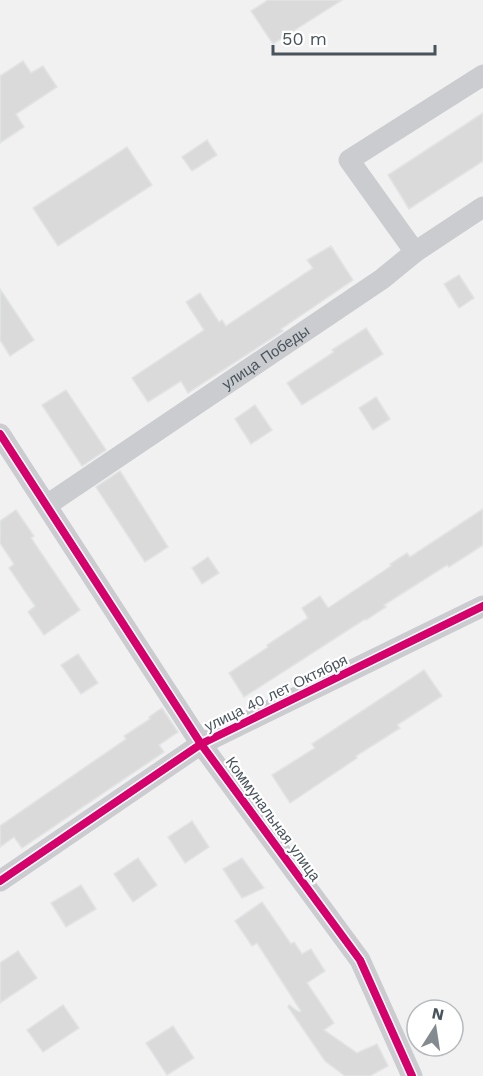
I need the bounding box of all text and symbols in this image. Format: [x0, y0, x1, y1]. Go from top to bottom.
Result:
scale bar [273, 18, 435, 56]
text: 50 m [282, 28, 327, 49]
street label: улица Победы [219, 322, 313, 393]
street label: улица 40 лет Октября [202, 651, 350, 735]
street label: Коммунальная улица [222, 753, 325, 885]
north arrow [405, 998, 465, 1058]
text: N [430, 1003, 446, 1024]

